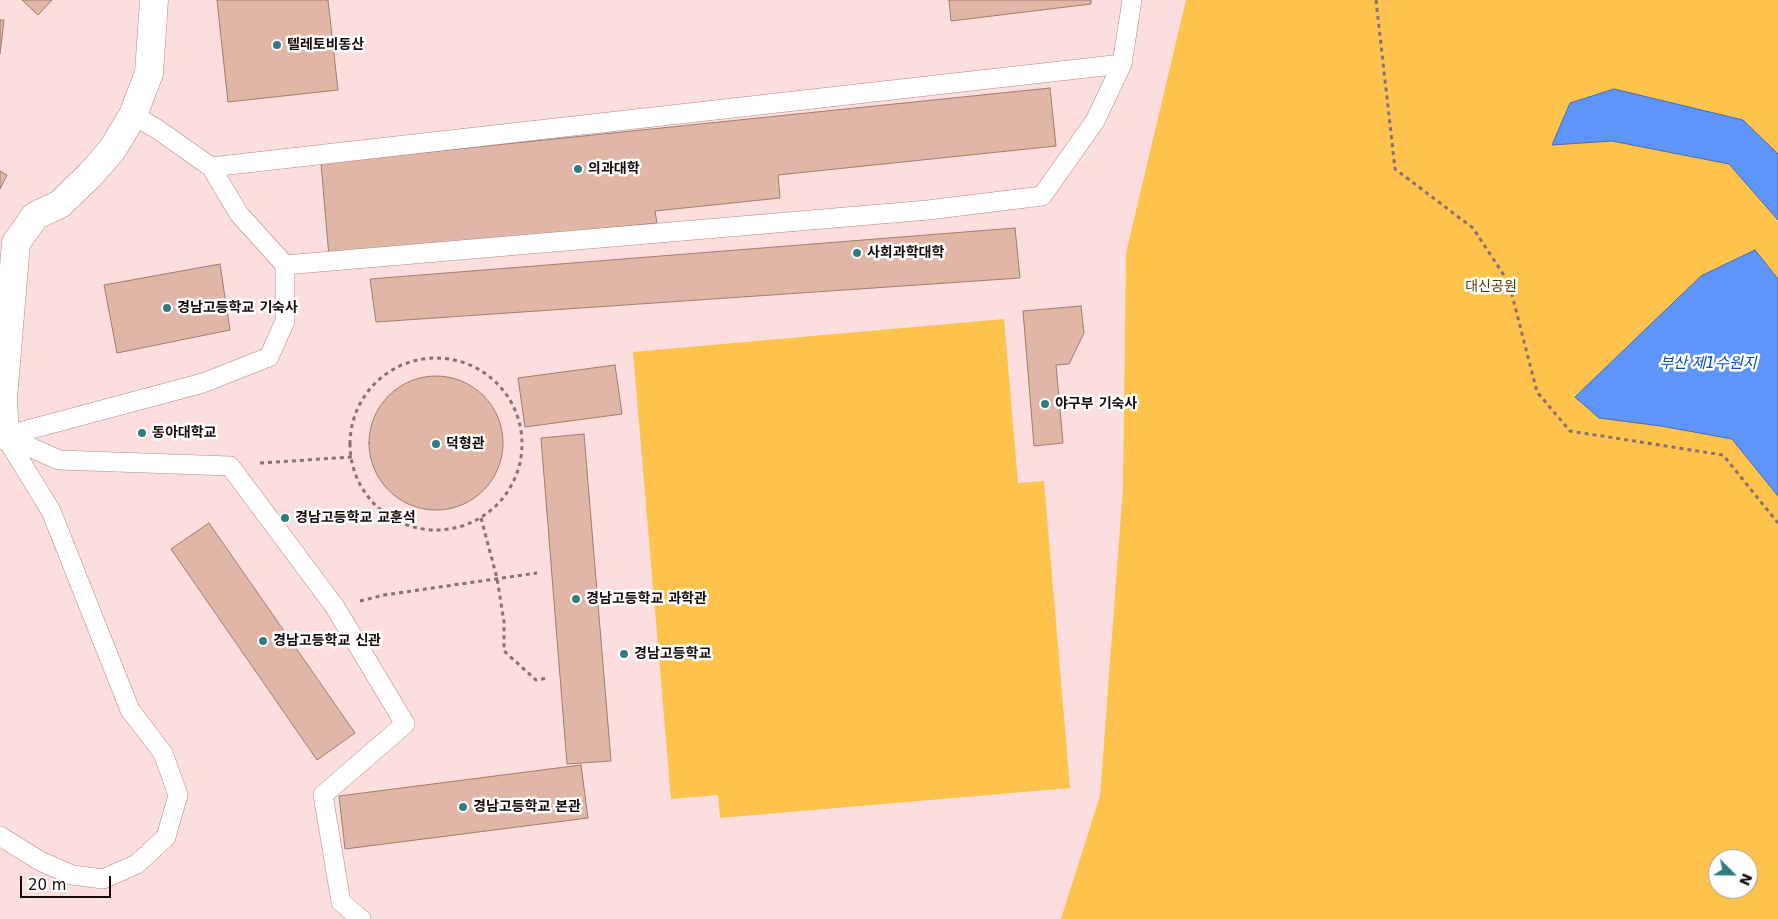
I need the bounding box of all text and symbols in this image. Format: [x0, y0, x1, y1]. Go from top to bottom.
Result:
place label: 텔레토비동산 [287, 37, 364, 53]
marker: 텔레토비동산 [271, 39, 283, 51]
place label: 의과대학 [588, 161, 640, 177]
marker: 의과대학 [572, 163, 584, 175]
place label: 사회과학대학 [867, 245, 944, 261]
marker: 사회과학대학 [851, 247, 863, 259]
park label: 대신공원 [1465, 279, 1517, 295]
place label: 경남고등학교 기숙사 [177, 300, 298, 316]
marker: 경남고등학교 기숙사 [161, 302, 173, 314]
water label: 부산 제1수원지 [1659, 355, 1757, 373]
place label: 야구부 기숙사 [1055, 396, 1137, 412]
marker: 야구부 기숙사 [1039, 398, 1051, 410]
place label: 동아대학교 [152, 425, 216, 441]
marker: 동아대학교 [136, 427, 148, 439]
place label: 덕형관 [446, 436, 485, 452]
marker: 덕형관 [430, 438, 442, 450]
place label: 경남고등학교 교훈석 [295, 510, 416, 526]
marker: 경남고등학교 교훈석 [279, 512, 291, 524]
place label: 경남고등학교 과학관 [586, 591, 707, 607]
marker: 경남고등학교 과학관 [570, 593, 582, 605]
place label: 경남고등학교 신관 [273, 633, 381, 649]
marker: 경남고등학교 신관 [257, 635, 269, 647]
place label: 경남고등학교 [634, 646, 711, 662]
marker: 경남고등학교 [618, 648, 630, 660]
place label: 경남고등학교 본관 [473, 799, 581, 815]
marker: 경남고등학교 본관 [457, 801, 469, 813]
north arrow [1708, 849, 1758, 899]
scale bar [22, 866, 114, 898]
text: N [1736, 871, 1756, 888]
text: 20 m [28, 876, 66, 894]

